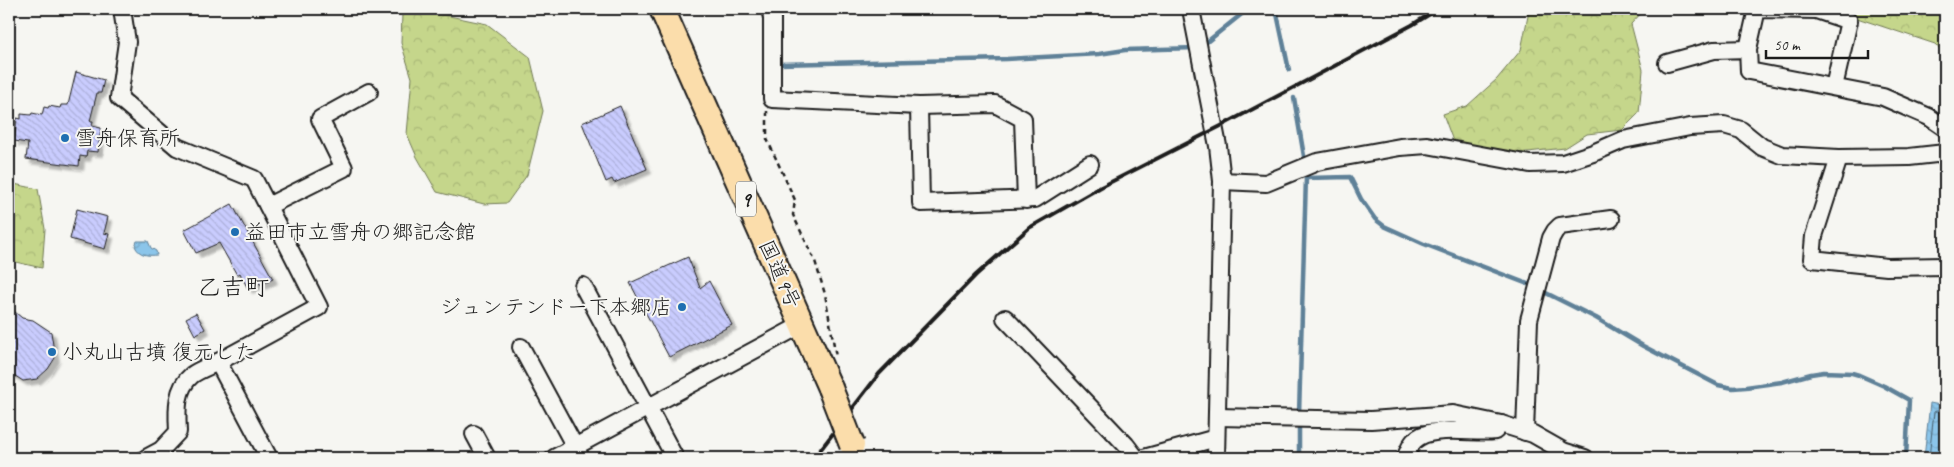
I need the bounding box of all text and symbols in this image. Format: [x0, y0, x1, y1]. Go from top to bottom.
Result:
scale bar [1766, 28, 1869, 60]
text: 50 m [1774, 36, 1801, 55]
place label: 雪舟保育所 [75, 125, 180, 151]
marker: 雪舟保育所 [59, 132, 71, 144]
road number: 9 [736, 182, 756, 216]
place label: 益田市立雪舟の郷記念館 [245, 219, 476, 245]
marker: 益田市立雪舟の郷記念館 [229, 226, 241, 238]
street label: 国道9号 [753, 236, 807, 312]
district label: 乙吉町 [197, 272, 269, 302]
place label: ジュンテンドー下本郷店 [440, 294, 672, 320]
marker: ジュンテンドー下本郷店 [676, 301, 688, 313]
place label: 小丸山古墳 復元した [62, 339, 256, 365]
marker: 小丸山古墳 復元した [46, 346, 58, 358]

